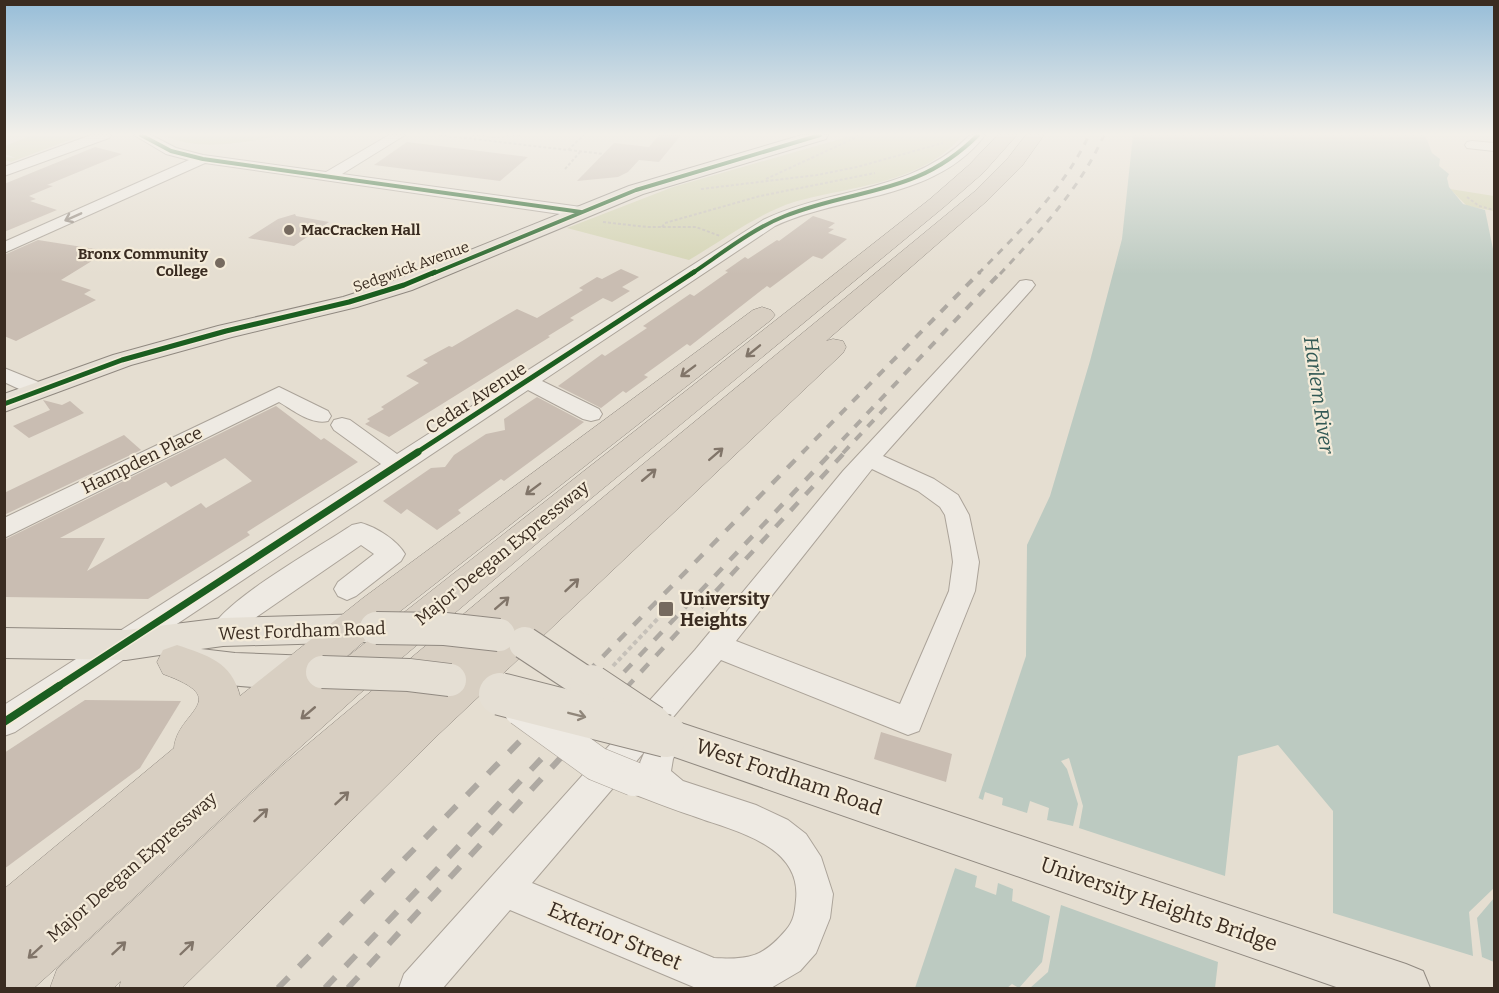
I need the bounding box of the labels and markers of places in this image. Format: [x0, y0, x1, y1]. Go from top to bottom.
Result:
place label: MacCracken Hall [301, 221, 421, 239]
marker: MacCracken Hall [282, 223, 296, 237]
place label: Bronx Community College [78, 245, 209, 280]
marker: Bronx Community College [213, 256, 227, 270]
place label: University Heights [680, 588, 771, 631]
marker: University Heights [657, 600, 675, 618]

